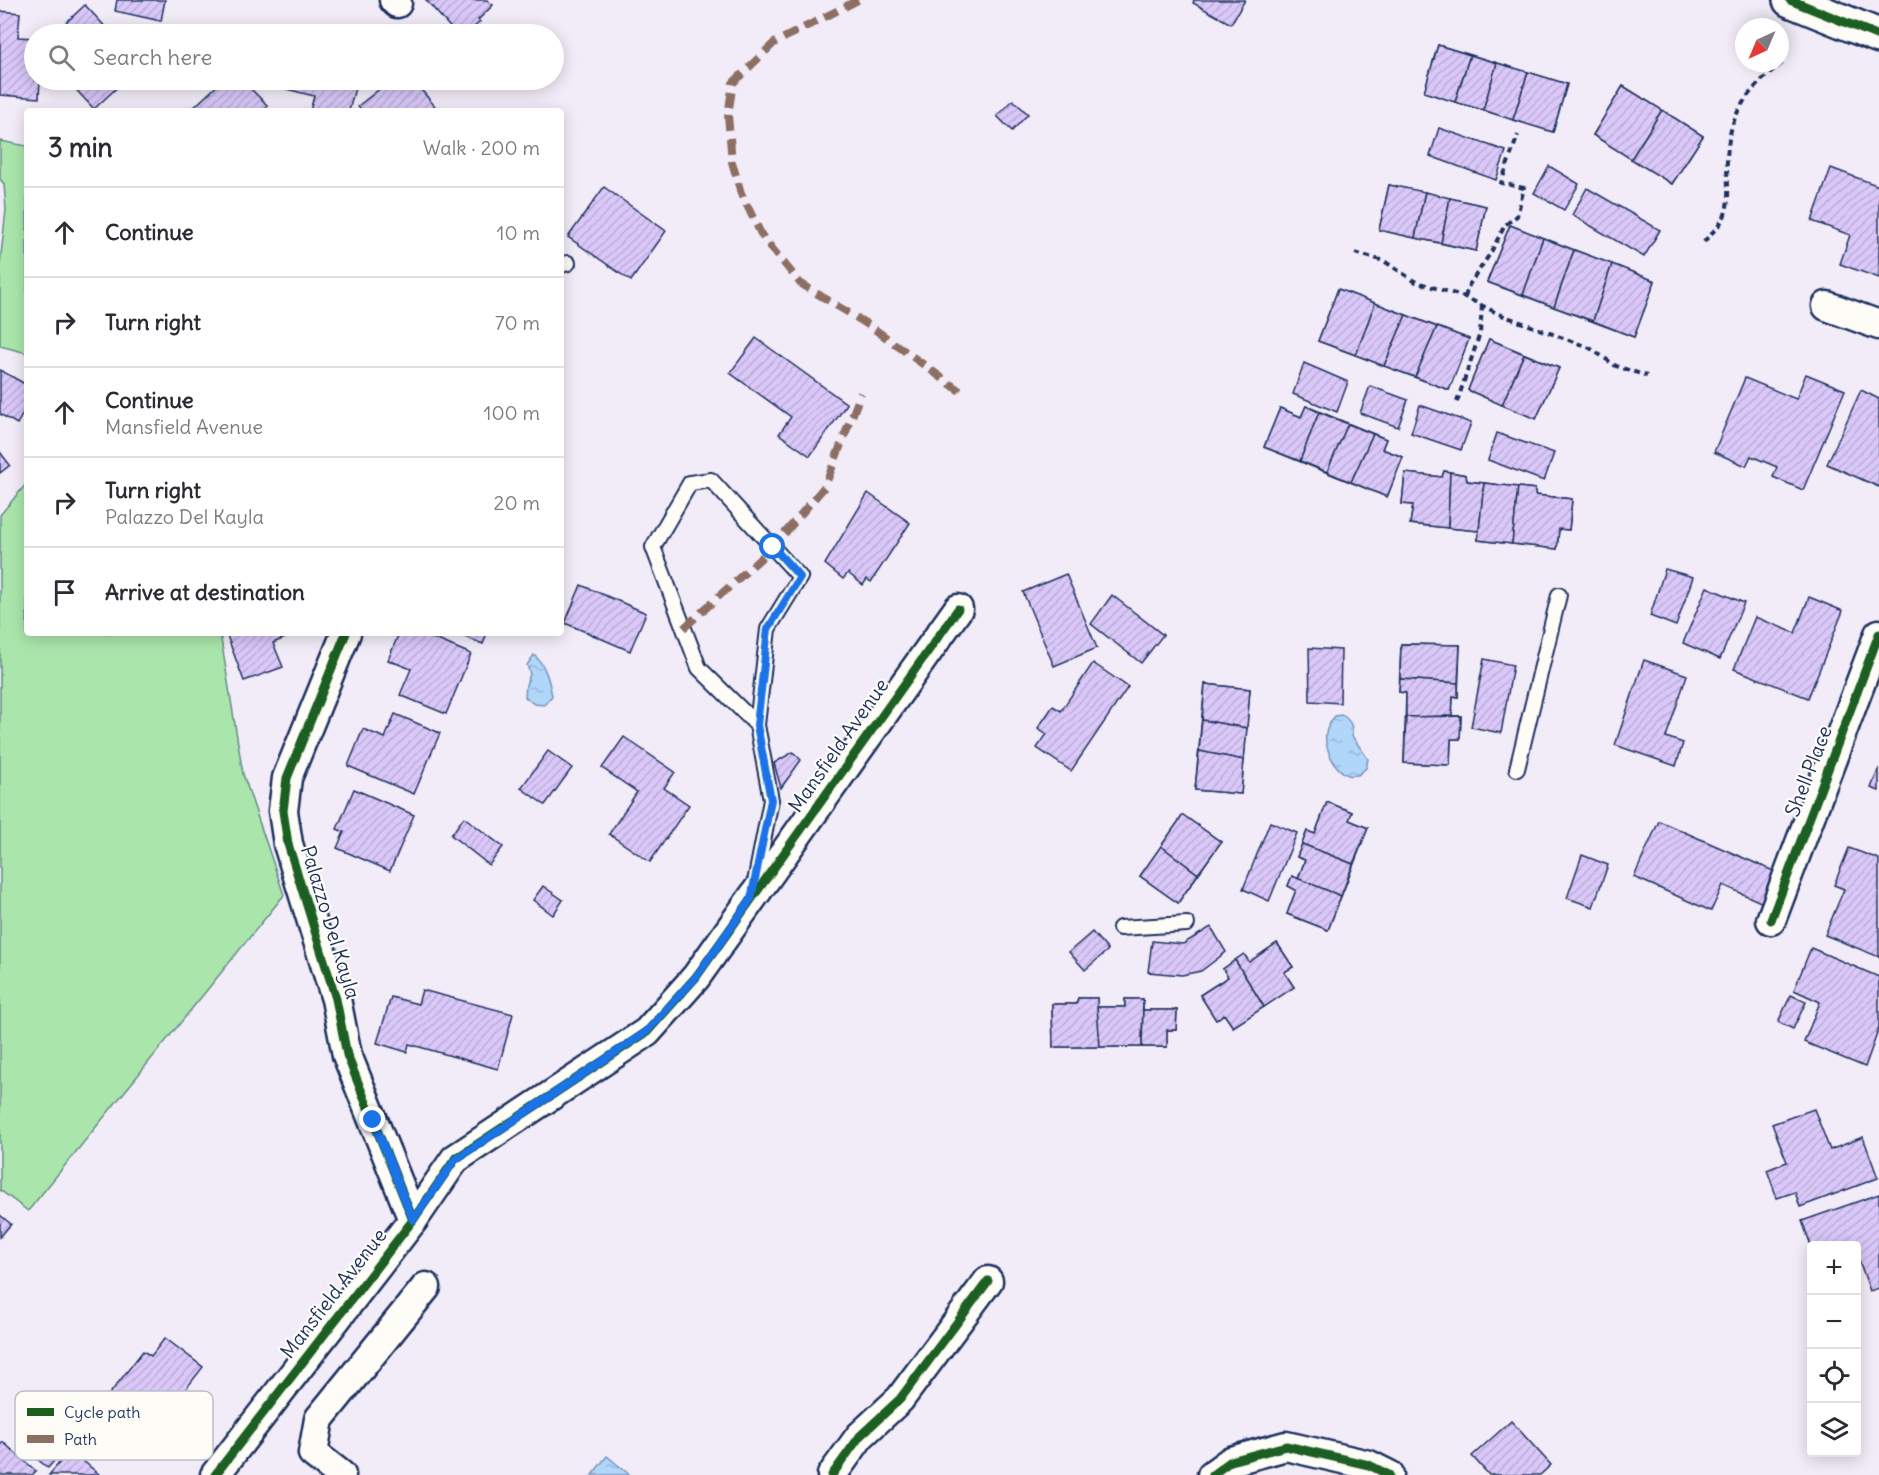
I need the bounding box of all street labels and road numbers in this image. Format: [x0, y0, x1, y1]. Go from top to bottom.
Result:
street label: Mansfield Avenue [782, 673, 894, 817]
street label: Shell Place [1779, 722, 1837, 820]
street label: Palazzo Del Kayla [296, 842, 366, 1002]
street label: Mansfield Avenue [275, 1223, 391, 1363]

